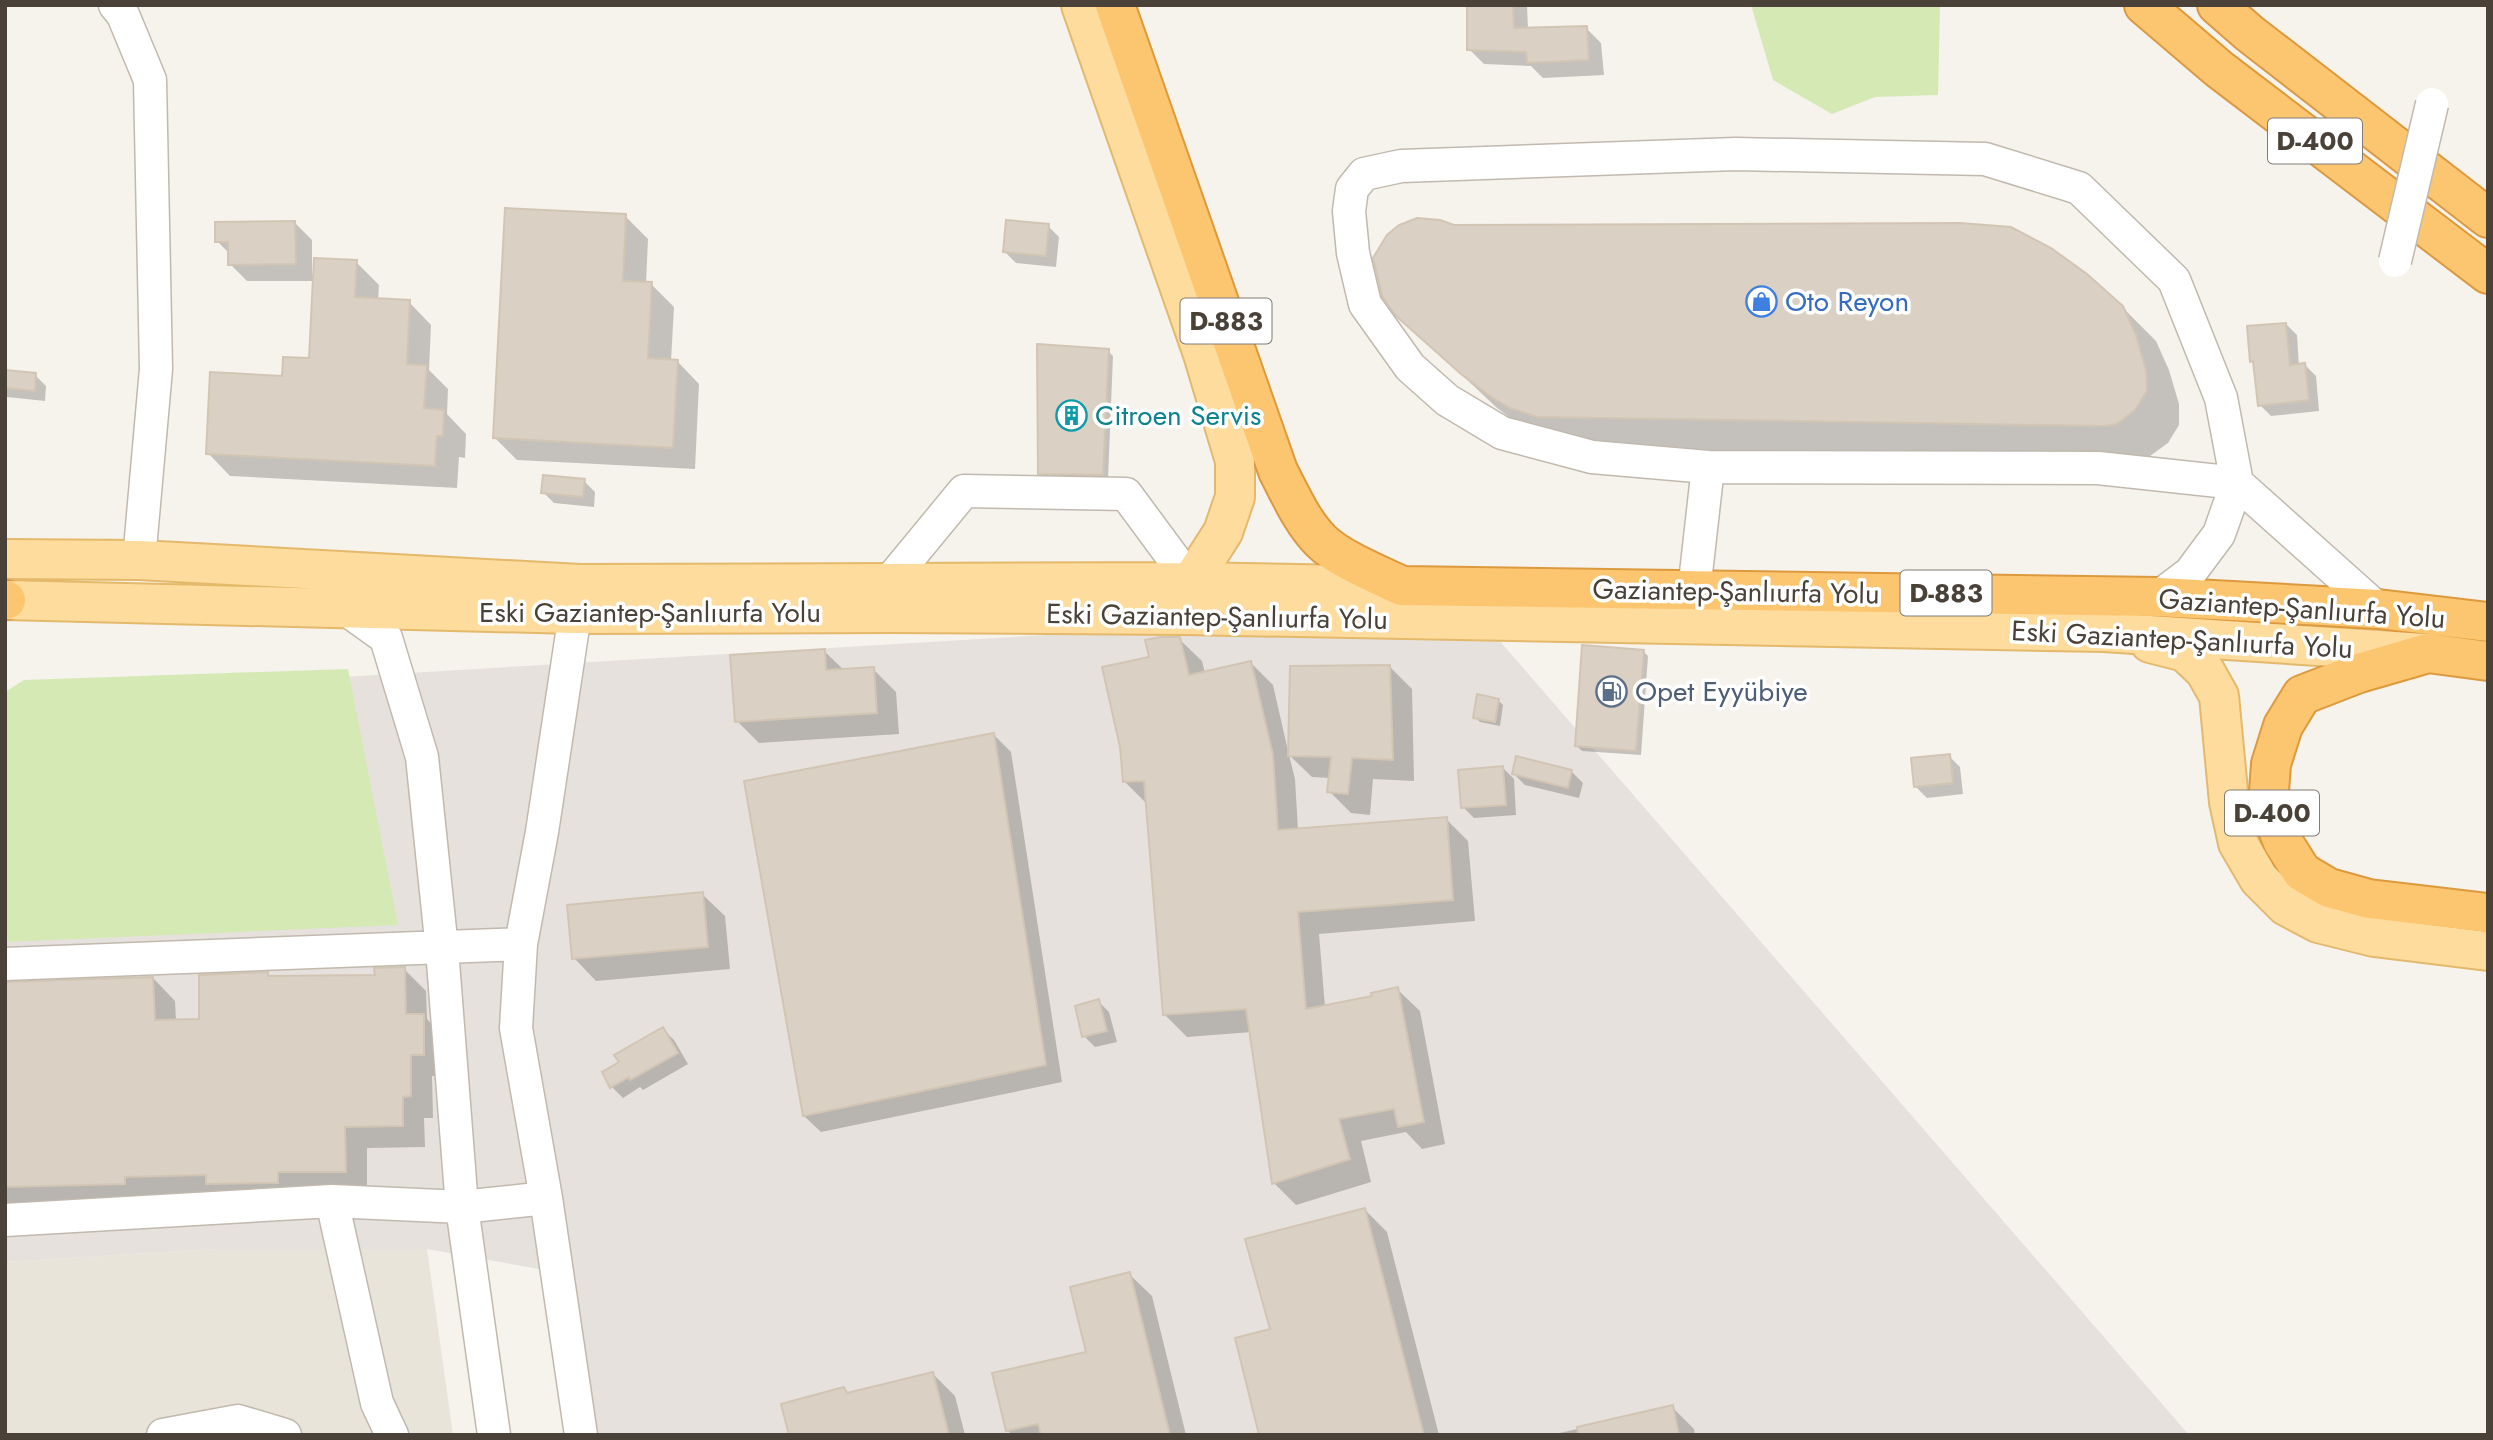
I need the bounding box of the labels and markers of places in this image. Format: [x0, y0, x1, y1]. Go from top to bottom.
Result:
place label: Oto Reyon [1785, 281, 1909, 322]
shop icon: Oto Reyon [1745, 284, 1779, 318]
place label: Citroen Servis [1095, 395, 1261, 436]
building icon: Citroen Servis [1055, 398, 1089, 432]
place label: Opet Eyyübiye [1635, 671, 1808, 712]
fuel station icon: Opet Eyyübiye [1595, 674, 1629, 708]

